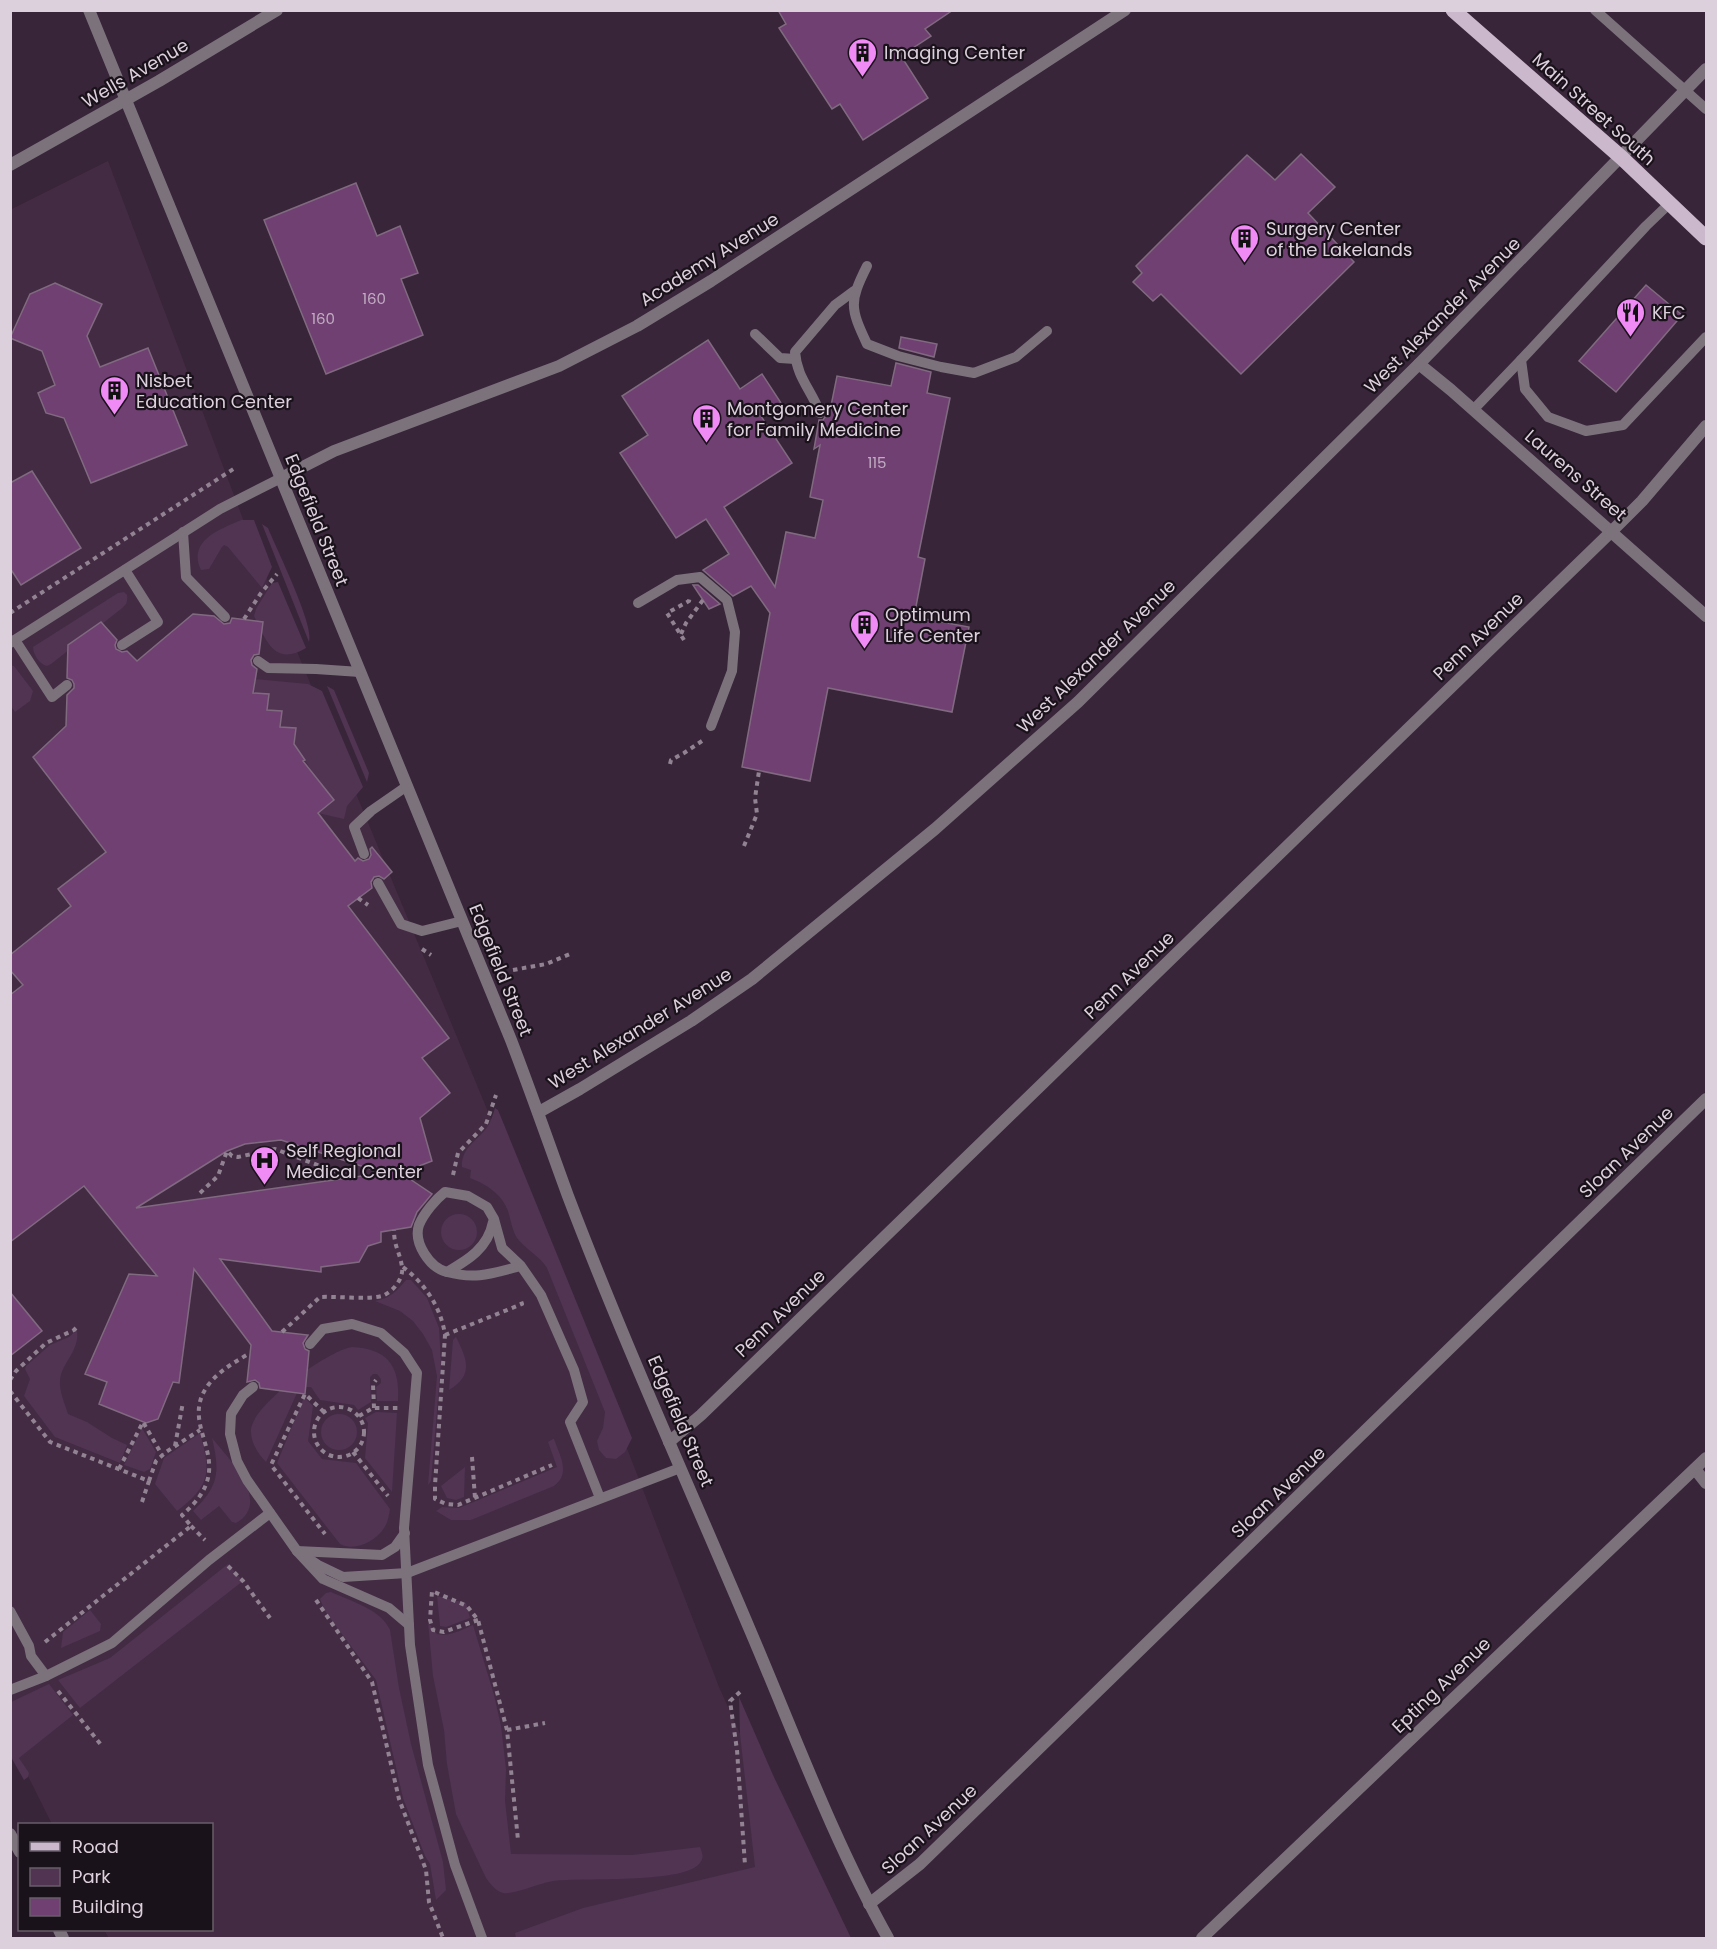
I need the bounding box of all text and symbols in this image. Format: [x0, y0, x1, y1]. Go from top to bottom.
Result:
street label: Wells Avenue [77, 32, 193, 114]
building icon: Imaging Center [847, 36, 879, 78]
place label: Imaging Center [884, 40, 1026, 65]
street label: Main Street South [1527, 47, 1661, 171]
street label: Academy Avenue [635, 206, 783, 312]
place label: Surgery Center of the Lakelands [1266, 216, 1412, 262]
building icon: Surgery Center of the Lakelands [1229, 222, 1261, 264]
street label: West Alexander Avenue [1358, 231, 1526, 399]
house number: 160 [362, 288, 386, 309]
restaurant icon: KFC [1615, 296, 1647, 338]
place label: KFC [1652, 300, 1686, 325]
house number: 160 [311, 308, 335, 329]
place label: Nisbet Education Center [136, 368, 292, 414]
building icon: Nisbet Education Center [99, 374, 131, 416]
place label: Montgomery Center for Family Medicine [727, 396, 908, 442]
building icon: Montgomery Center for Family Medicine [690, 402, 722, 444]
street label: Laurens Street [1520, 424, 1632, 526]
street label: Edgefield Street [279, 450, 355, 590]
house number: 115 [867, 452, 887, 473]
street label: West Alexander Avenue [1011, 573, 1181, 739]
street label: Penn Avenue [1427, 586, 1529, 686]
place label: Optimum Life Center [885, 602, 980, 648]
building icon: Optimum Life Center [848, 608, 880, 650]
street label: Edgefield Street [463, 900, 539, 1040]
street label: Penn Avenue [1078, 925, 1180, 1025]
street label: West Alexander Avenue [544, 961, 736, 1095]
street label: Sloan Avenue [1573, 1100, 1679, 1204]
place label: Self Regional Medical Center [286, 1138, 423, 1184]
hospital icon: Self Regional Medical Center [249, 1144, 281, 1186]
street label: Penn Avenue [729, 1263, 831, 1363]
street label: Edgefield Street [642, 1352, 720, 1490]
street label: Sloan Avenue [1225, 1440, 1331, 1544]
street label: Epting Avenue [1386, 1631, 1496, 1739]
street label: Sloan Avenue [876, 1778, 982, 1880]
legend [18, 1823, 213, 1931]
text: Road [72, 1834, 119, 1859]
text: Park [72, 1864, 111, 1889]
text: Building [72, 1894, 144, 1919]

